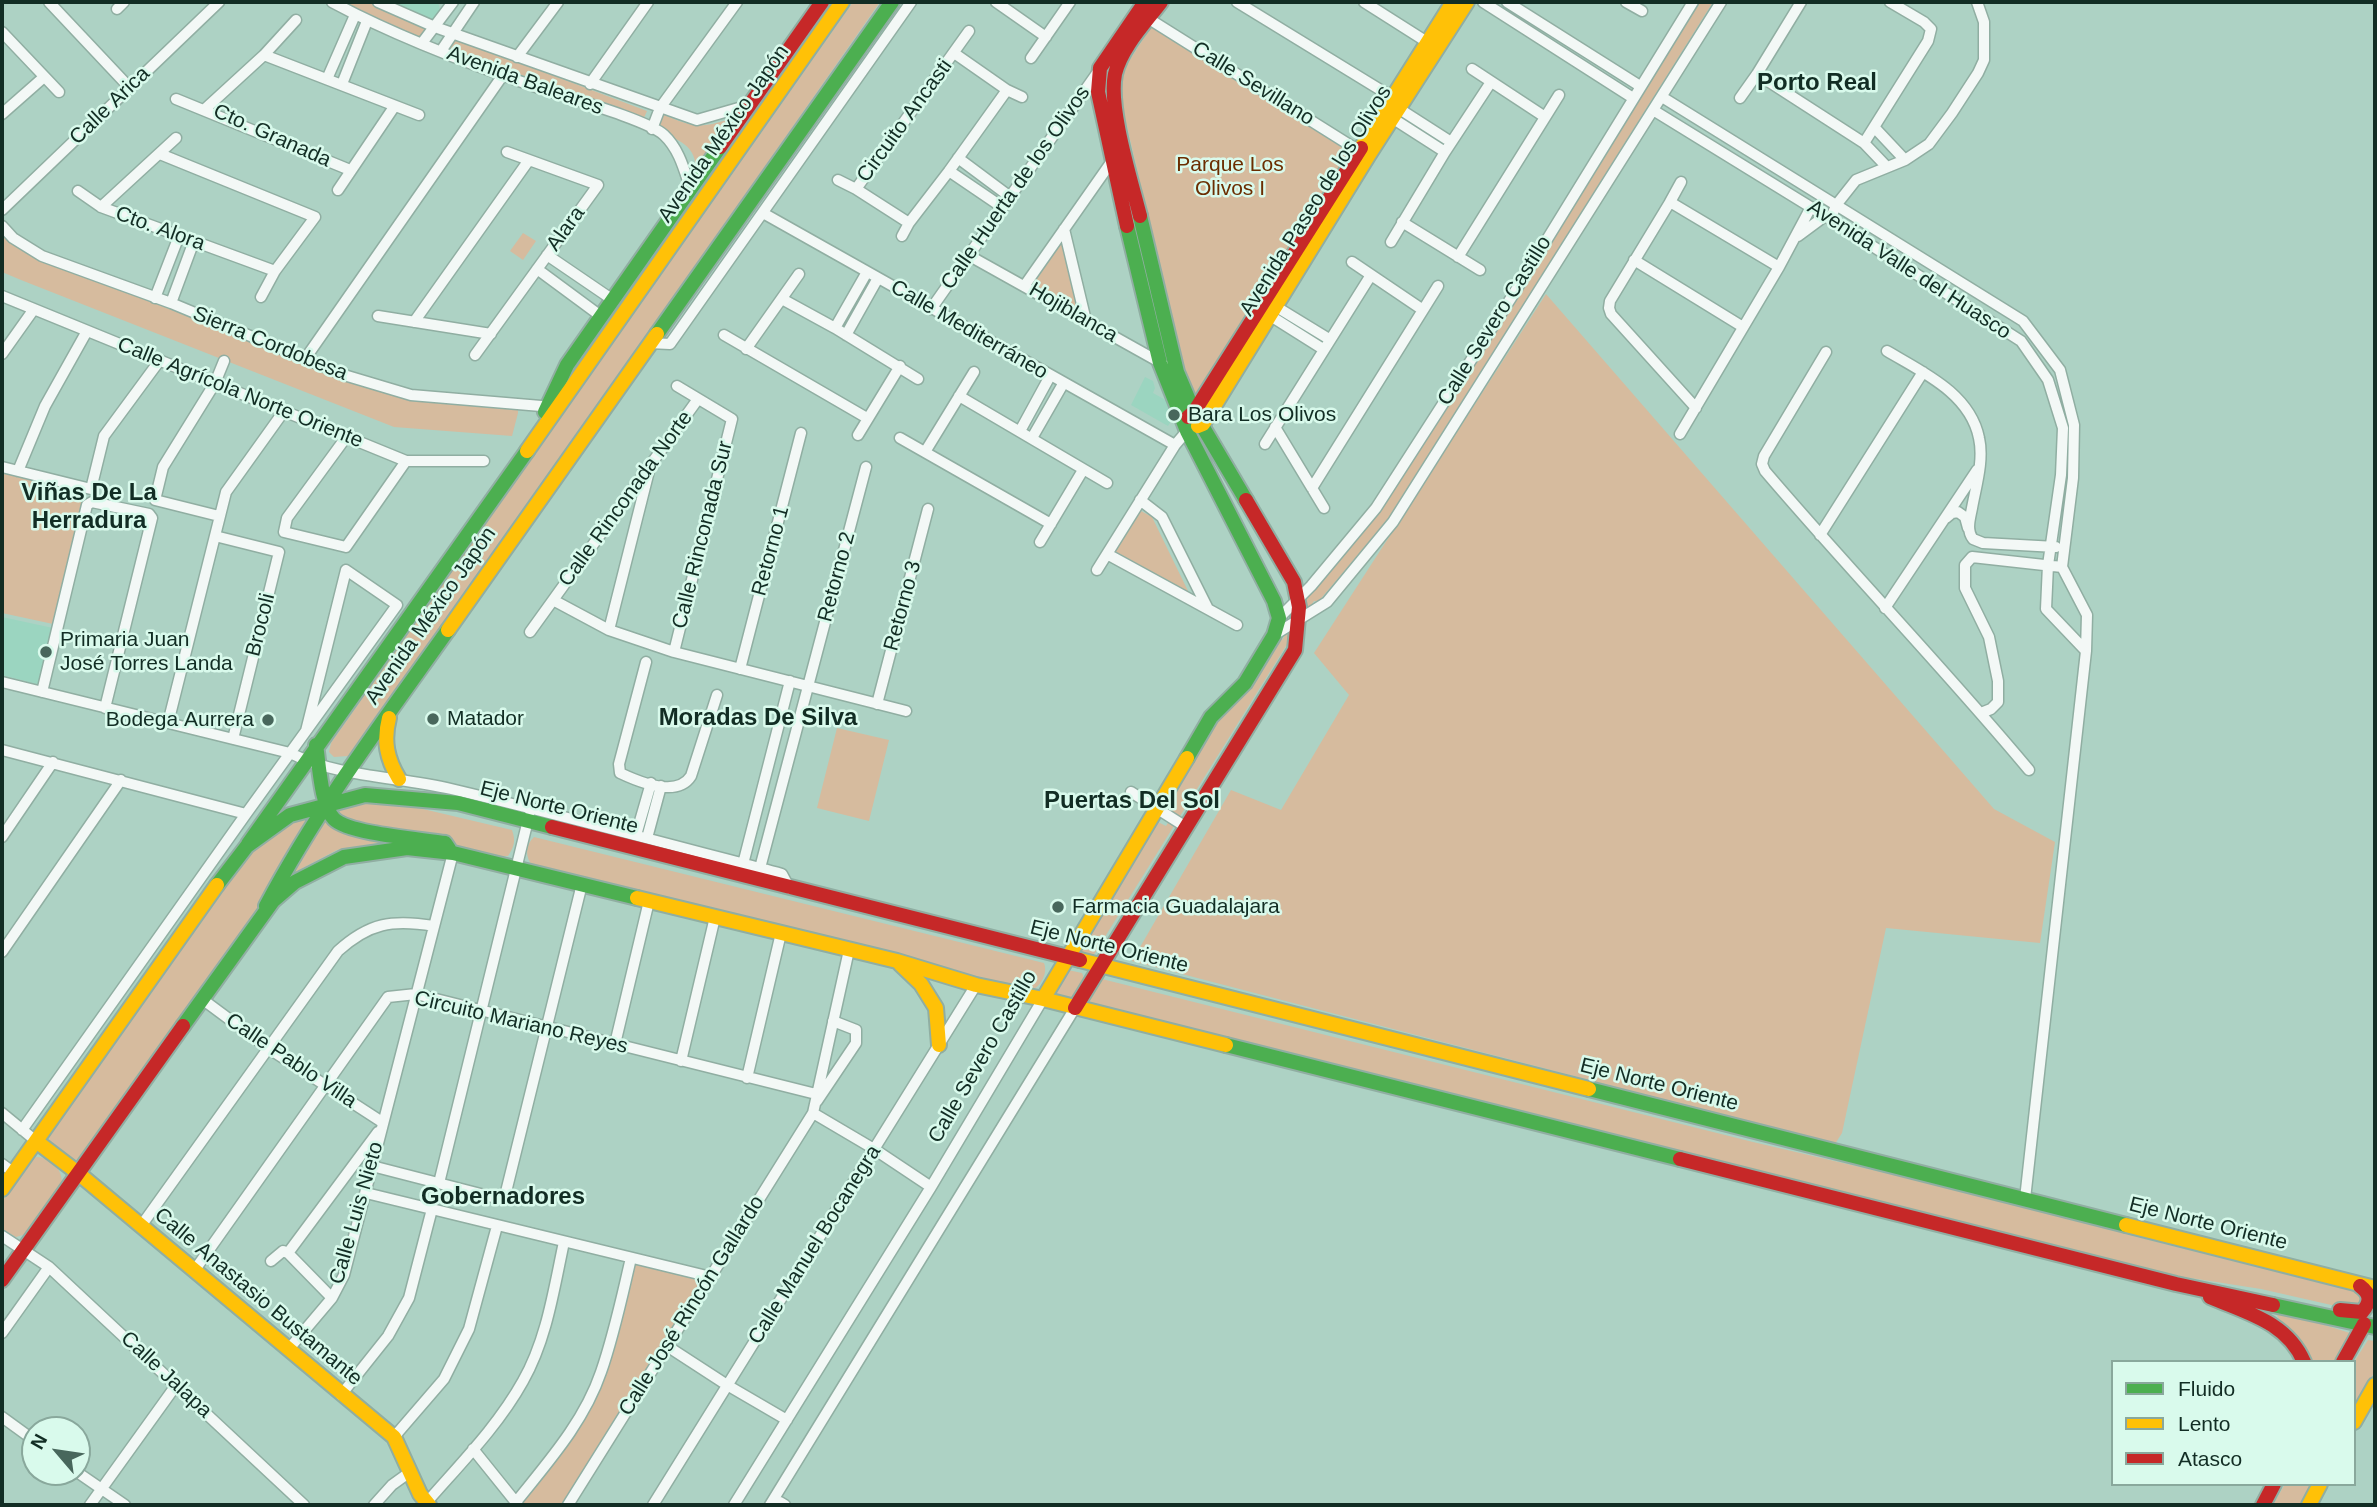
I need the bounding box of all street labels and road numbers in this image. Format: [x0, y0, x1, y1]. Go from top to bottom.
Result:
street label: Calle Sevillano [1187, 37, 1319, 131]
street label: Avenida México Japón [653, 40, 795, 228]
street label: Avenida Baleares [444, 41, 606, 121]
street label: Circuito Ancasti [852, 55, 958, 187]
street label: Calle Arica [65, 62, 155, 150]
street label: Calle Huerta de los Olivos [936, 81, 1096, 295]
street label: Avenida Paseo de los Olivos [1235, 81, 1397, 321]
street label: Cto. Granada [209, 99, 335, 173]
street label: Avenida Valle del Huasco [1803, 195, 2015, 345]
street label: Cto. Alora [112, 201, 208, 257]
street label: Alara [541, 202, 591, 256]
street label: Calle Severo Castillo [1433, 232, 1557, 410]
street label: Calle Mediterráneo [886, 275, 1052, 385]
street label: Hojiblanca [1024, 278, 1122, 348]
street label: Sierra Cordobesa [189, 301, 351, 387]
street label: Calle Agrícola Norte Oriente [114, 332, 366, 454]
street label: Calle Rinconada Norte [554, 406, 698, 592]
street label: Calle Rinconada Sur [667, 439, 739, 631]
street label: Retorno 1 [747, 503, 795, 599]
street label: Avenida México Japón [360, 522, 502, 710]
street label: Retorno 2 [813, 529, 861, 625]
street label: Retorno 3 [879, 558, 927, 654]
street label: Brocoli [241, 591, 281, 659]
street label: Eje Norte Oriente [477, 776, 641, 840]
street label: Eje Norte Oriente [1027, 915, 1191, 979]
street label: Calle Severo Castillo [923, 966, 1043, 1148]
street label: Circuito Mariano Reyes [412, 986, 630, 1060]
street label: Calle Pablo Villa [221, 1008, 361, 1114]
street label: Eje Norte Oriente [1577, 1053, 1741, 1117]
street label: Calle Luis Nieto [325, 1139, 389, 1287]
street label: Calle Manuel Bocanegra [743, 1141, 887, 1349]
street label: Calle José Rincón Gallardo [614, 1191, 770, 1421]
street label: Eje Norte Oriente [2126, 1192, 2290, 1256]
street label: Calle Anastasio Bustamante [149, 1203, 367, 1391]
street label: Calle Jalapa [115, 1326, 217, 1424]

